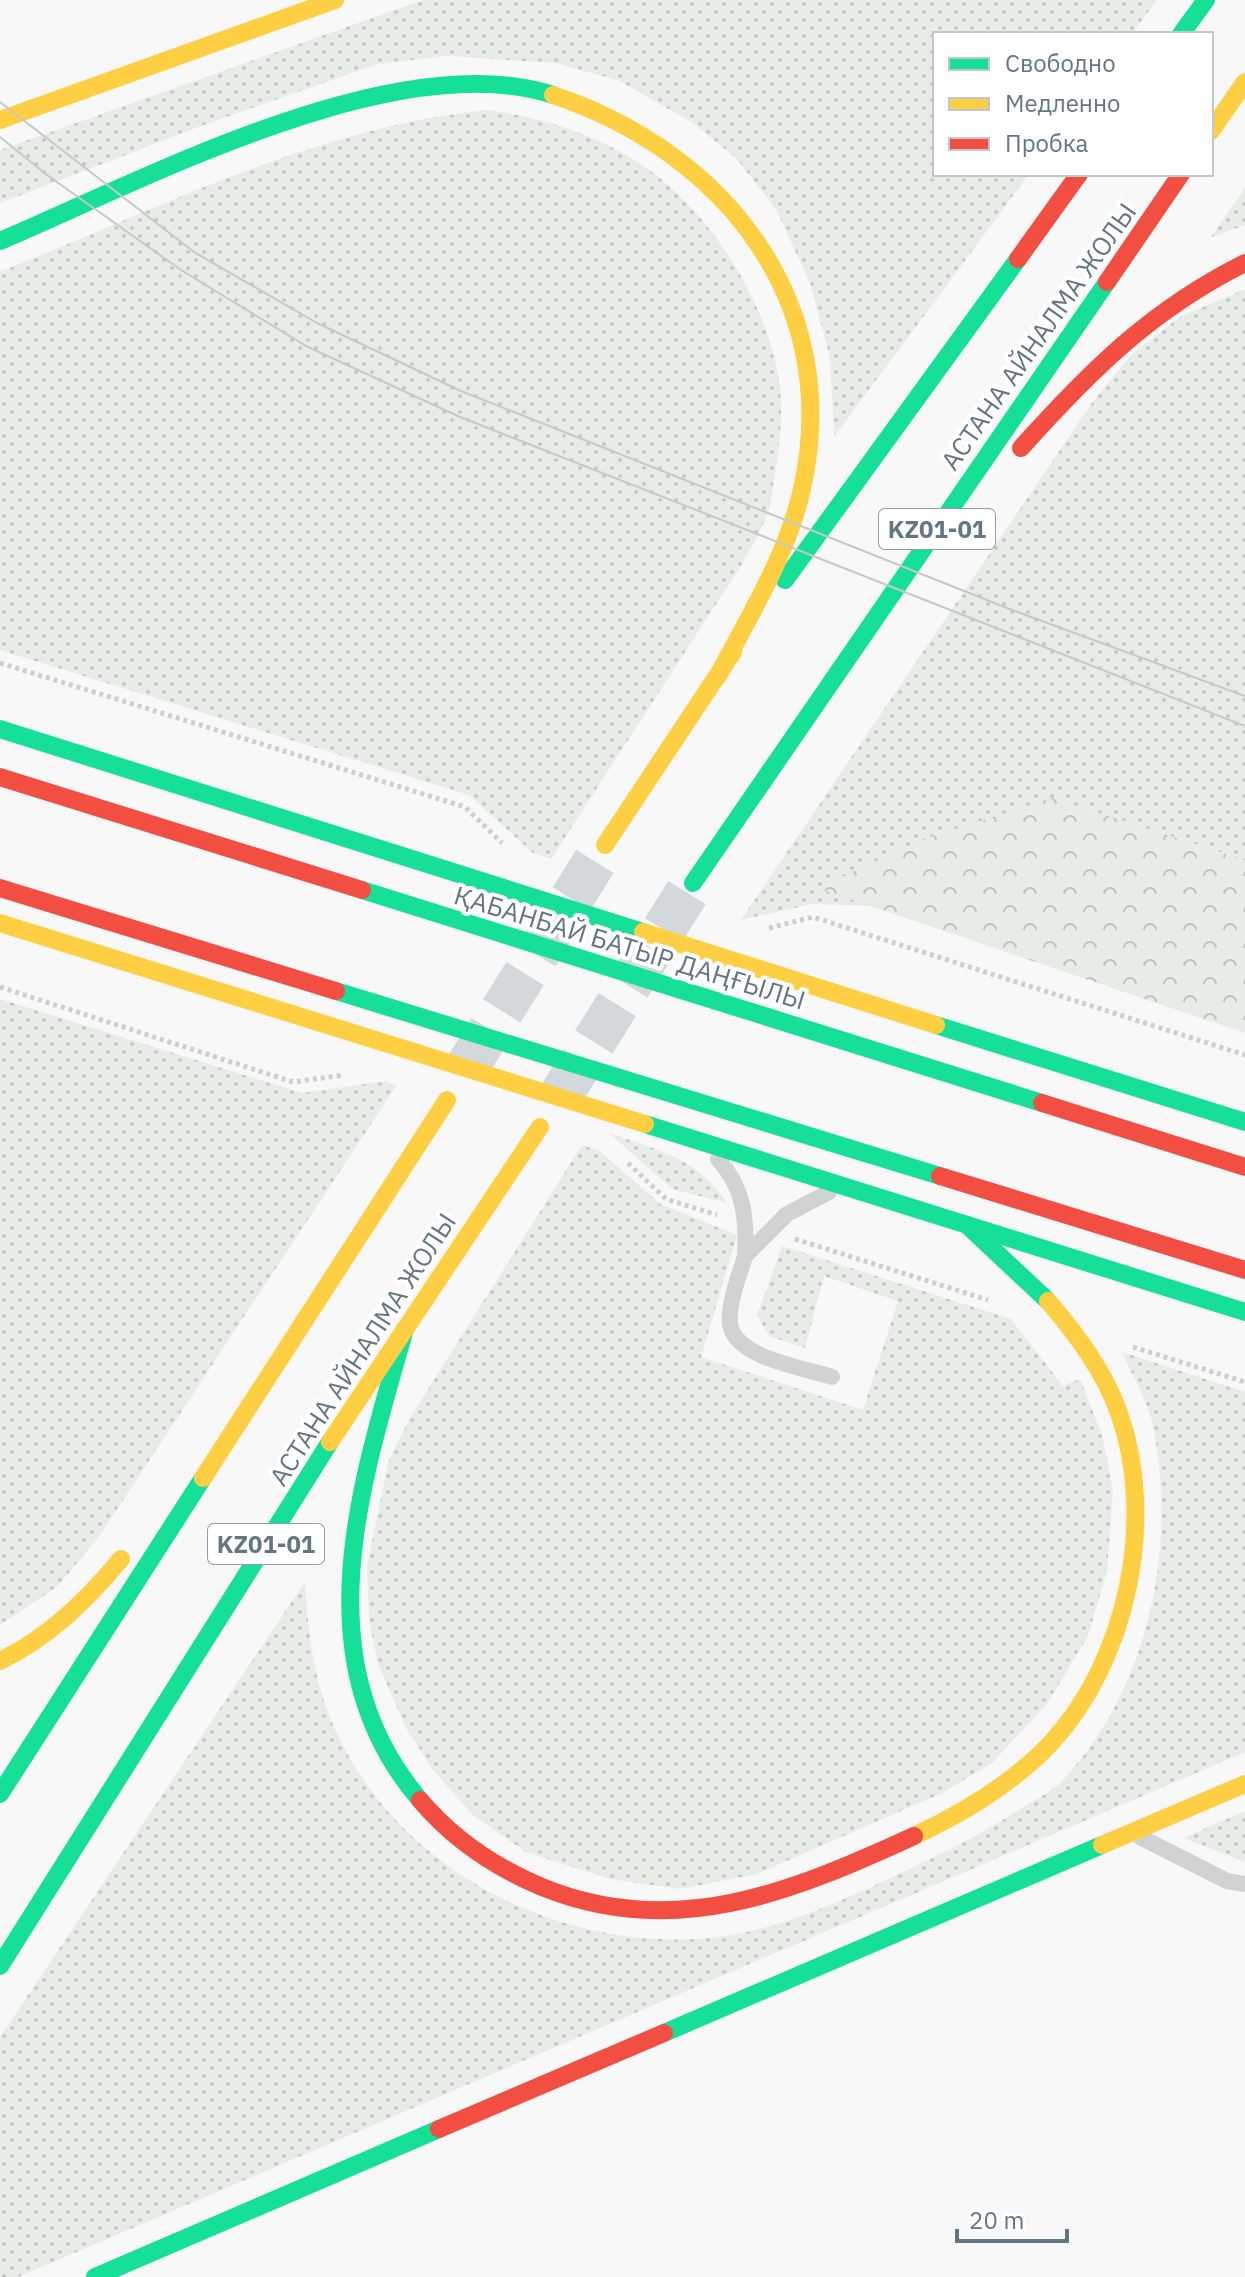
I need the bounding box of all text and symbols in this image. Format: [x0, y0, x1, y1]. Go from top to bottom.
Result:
legend [933, 32, 1213, 176]
text: Свободно [1005, 47, 1116, 79]
text: Медленно [1005, 87, 1121, 119]
text: Пробка [1005, 127, 1089, 159]
street label: АСТАНА АЙНАЛМА ЖОЛЫ [933, 196, 1143, 476]
road number: KZ01-01 [879, 509, 995, 549]
street label: ҚАБАНБАЙ БАТЫР ДАҢҒЫЛЫ [450, 877, 810, 1017]
street label: АСТАНА АЙНАЛМА ЖОЛЫ [261, 1206, 463, 1492]
road number: KZ01-01 [208, 1524, 324, 1564]
scale bar [957, 2193, 1067, 2243]
text: 20 m [969, 2204, 1024, 2236]

